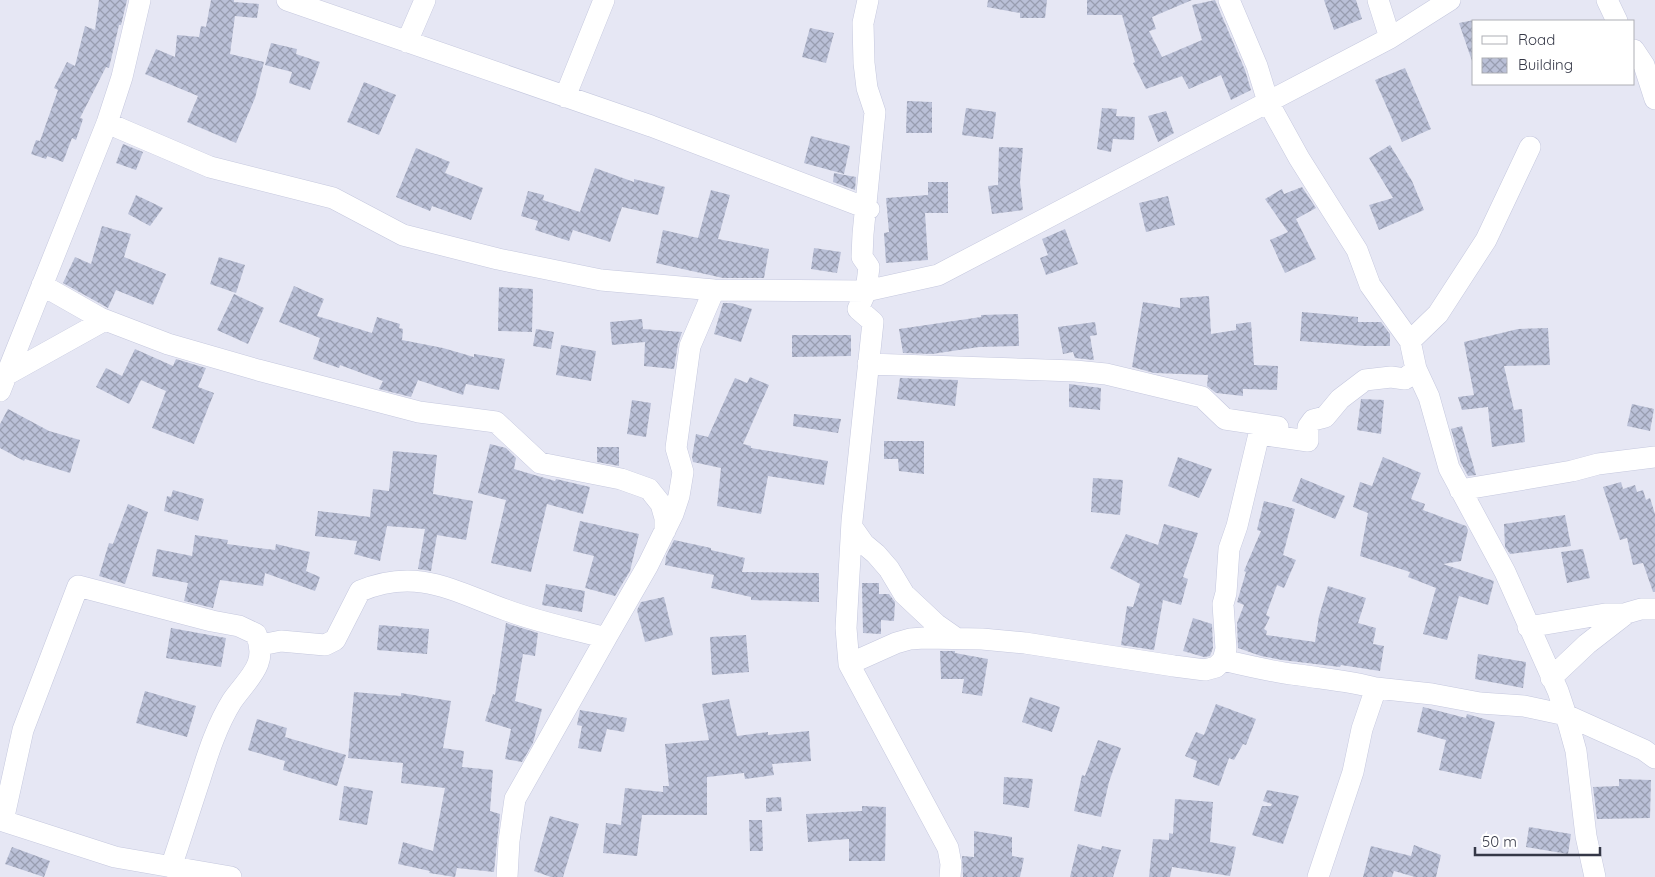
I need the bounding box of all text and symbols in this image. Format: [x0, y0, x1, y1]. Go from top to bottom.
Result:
legend [1472, 20, 1635, 85]
text: Road [1518, 30, 1555, 49]
text: Building [1518, 55, 1573, 74]
scale bar [1475, 824, 1600, 856]
text: 50 m [1482, 832, 1517, 851]

